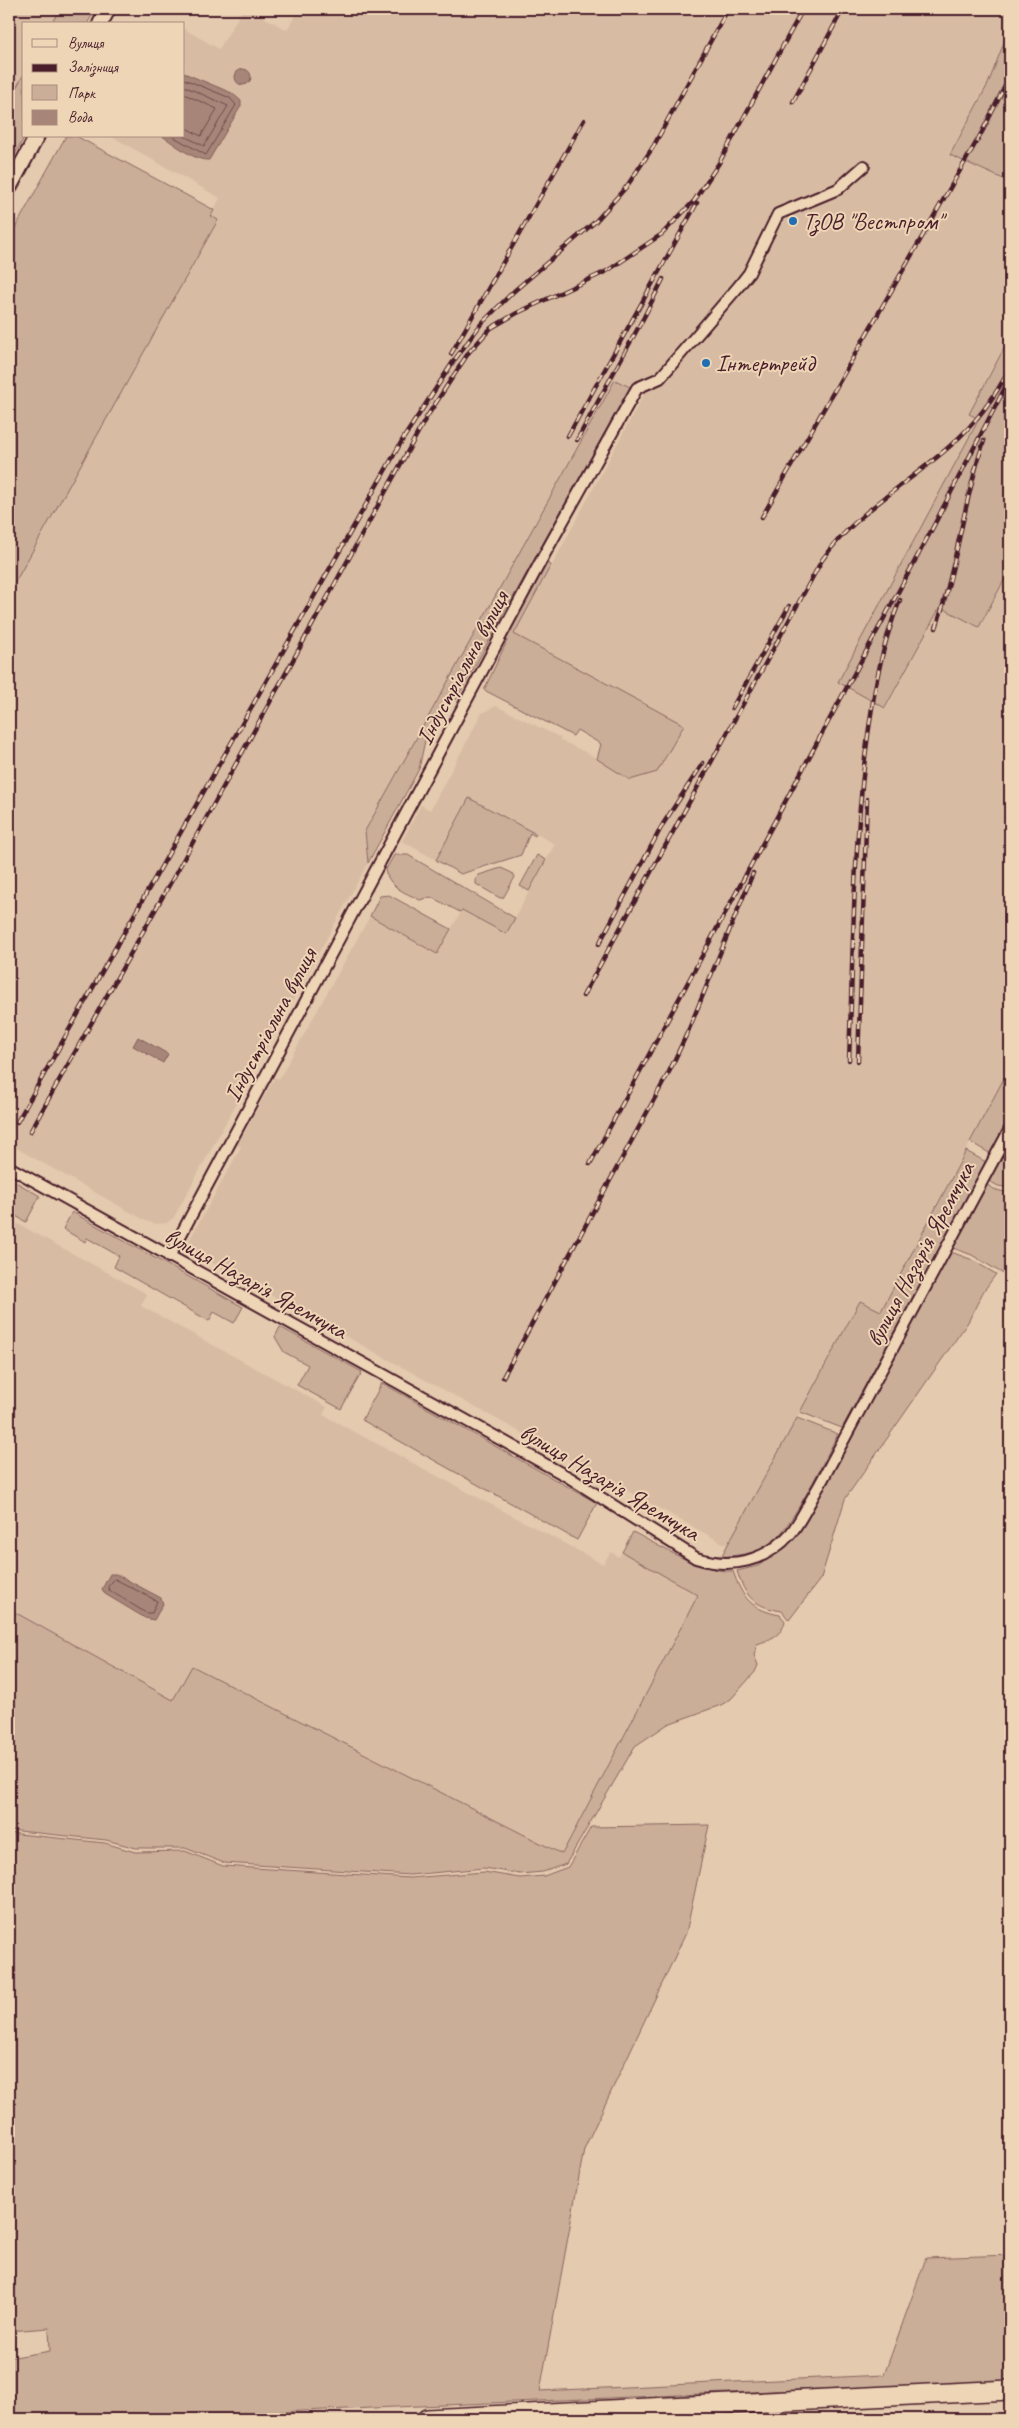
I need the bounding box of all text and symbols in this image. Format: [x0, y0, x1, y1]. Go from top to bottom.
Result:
legend [22, 22, 185, 138]
text: Вулиця [68, 34, 105, 53]
text: Залізниця [68, 58, 119, 77]
text: Парк [68, 84, 96, 103]
text: Вода [68, 108, 93, 127]
place label: ТзОВ "Вестпром" [803, 206, 948, 237]
marker: ТзОВ "Вестпром" [787, 215, 799, 227]
place label: Інтертрейд [716, 348, 817, 378]
marker: Інтертрейд [700, 357, 712, 369]
street label: Індустріальна вулиця [409, 585, 516, 750]
street label: Індустріальна вулиця [217, 942, 324, 1107]
street label: вулиця Назарія Яремчука [859, 1155, 983, 1352]
street label: вулиця Назарія Яремчука [159, 1220, 354, 1347]
street label: вулиця Назарія Яремчука [514, 1417, 707, 1549]

